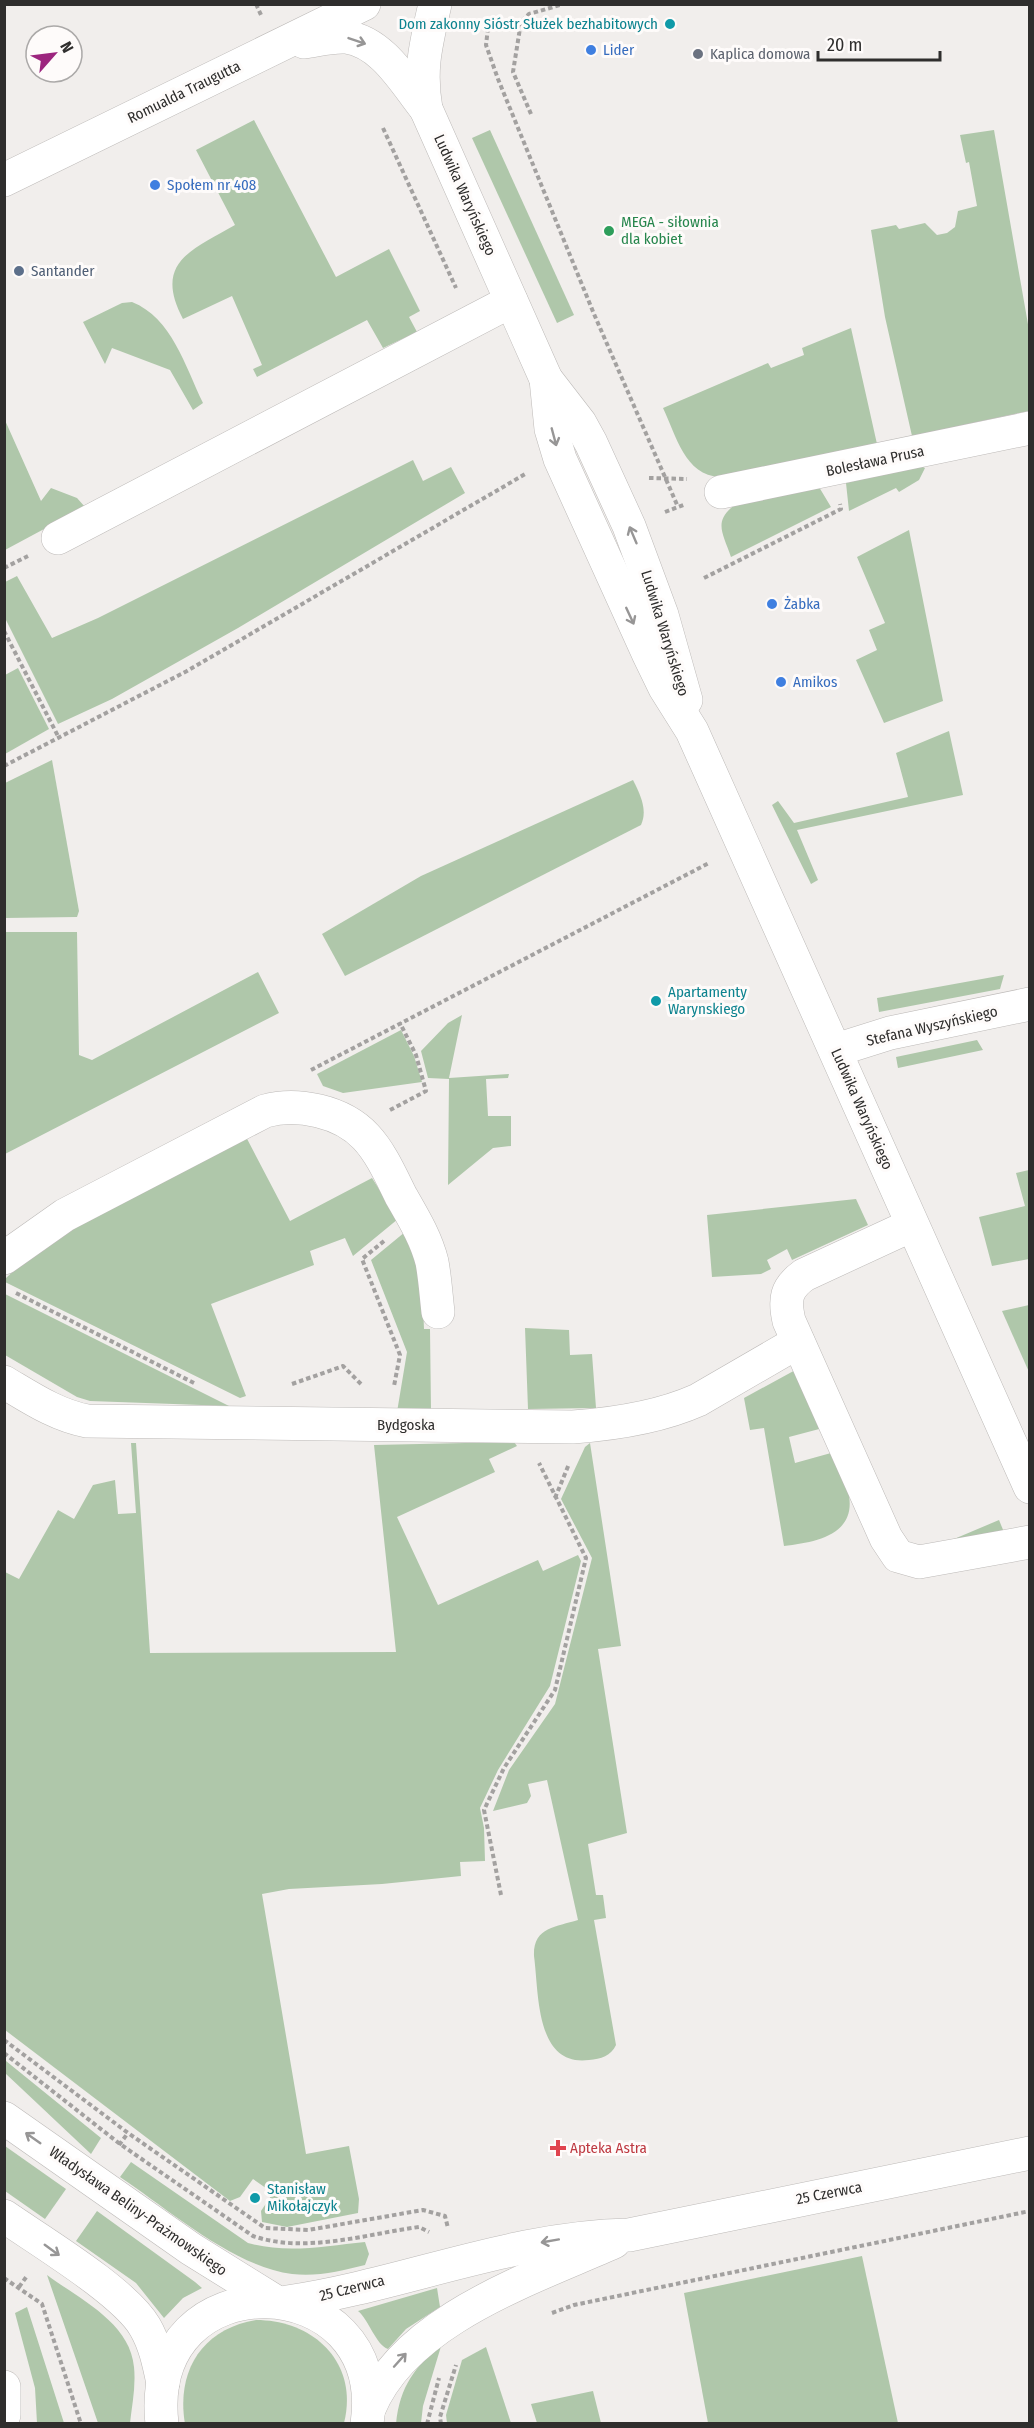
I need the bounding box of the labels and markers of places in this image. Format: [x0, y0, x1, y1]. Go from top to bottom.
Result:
place label: Dom zakonny Sióstr Służek bezhabitowych [398, 15, 658, 33]
marker: Dom zakonny Sióstr Służek bezhabitowych [663, 17, 677, 31]
place label: Lider [603, 41, 635, 59]
marker: Lider [584, 43, 598, 57]
place label: Kaplica domowa [710, 45, 810, 63]
marker: Kaplica domowa [691, 47, 705, 61]
place label: Społem nr 408 [167, 176, 256, 194]
marker: Społem nr 408 [148, 178, 162, 192]
place label: MEGA - siłownia dla kobiet [621, 213, 719, 248]
marker: MEGA - siłownia dla kobiet [602, 224, 616, 238]
place label: Santander [31, 262, 95, 280]
marker: Santander [12, 264, 26, 278]
place label: Żabka [784, 595, 820, 613]
marker: Żabka [765, 597, 779, 611]
place label: Amikos [793, 673, 837, 691]
marker: Amikos [774, 675, 788, 689]
place label: Apartamenty Warynskiego [668, 983, 747, 1018]
marker: Apartamenty Warynskiego [649, 994, 663, 1008]
place label: Apteka Astra [570, 2139, 647, 2157]
marker: Apteka Astra [551, 2141, 565, 2155]
place label: Stanisław Mikołajczyk [267, 2180, 337, 2215]
marker: Stanisław Mikołajczyk [248, 2191, 262, 2205]

